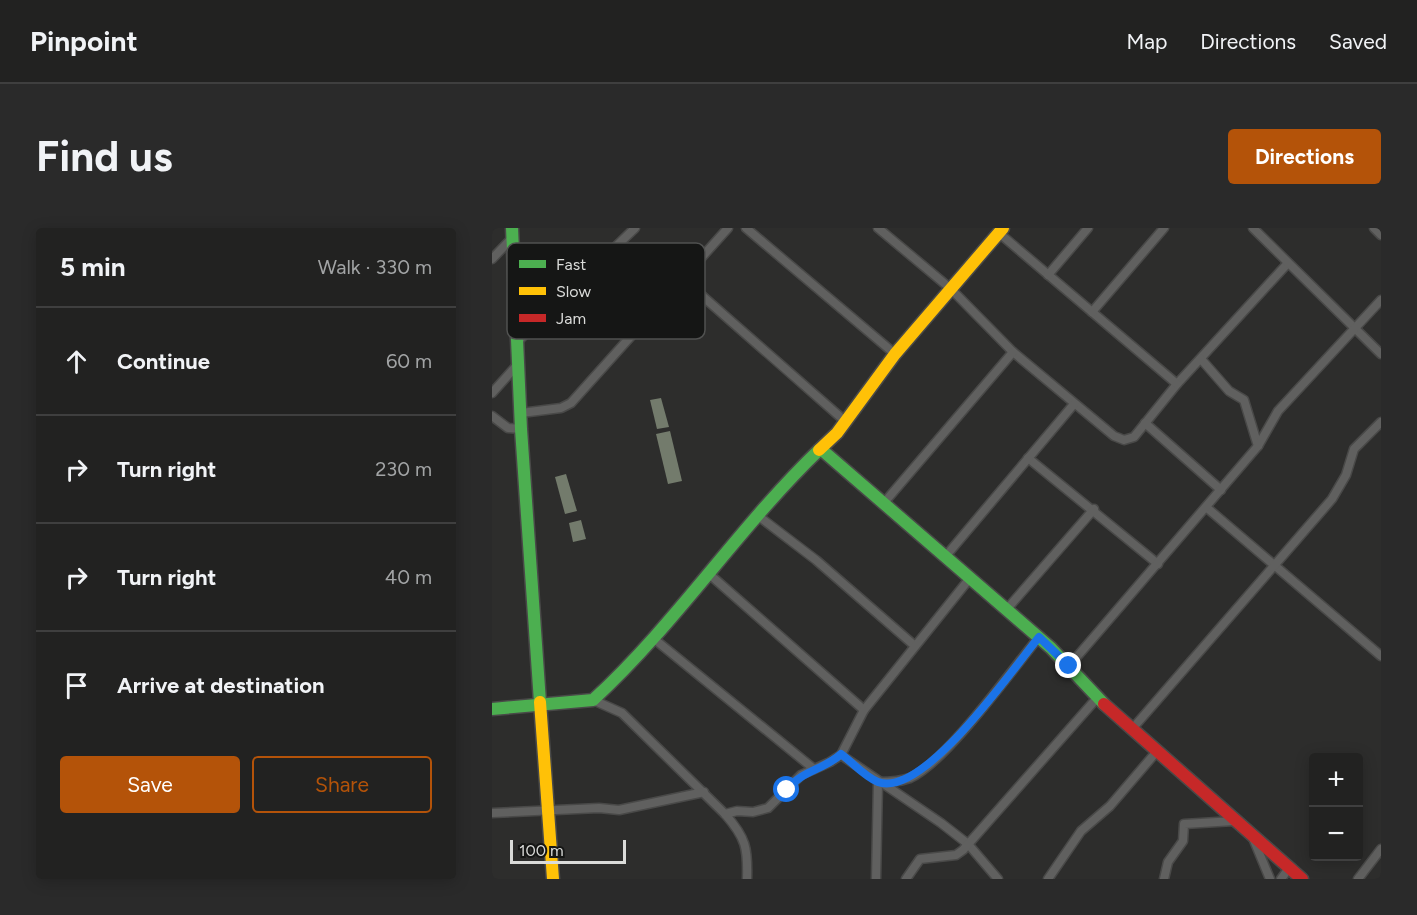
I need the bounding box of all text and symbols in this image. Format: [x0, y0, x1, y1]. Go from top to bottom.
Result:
text: Pinpoint [30, 24, 138, 58]
text: Map [1126, 29, 1167, 54]
text: Directions [1200, 29, 1296, 54]
text: Saved [1329, 29, 1387, 54]
button: Directions [1228, 129, 1381, 184]
text: Find us [36, 131, 173, 182]
legend [507, 243, 705, 339]
text: 5 min [60, 251, 126, 283]
text: Walk · 330 m [318, 255, 432, 279]
text: Fast [556, 255, 586, 274]
text: Slow [556, 282, 591, 301]
text: Jam [556, 309, 586, 328]
icon: ahead [60, 345, 93, 378]
text: Continue [117, 348, 210, 375]
text: 60 m [386, 349, 432, 373]
icon: right [60, 453, 93, 486]
text: Turn right [117, 456, 216, 483]
text: 230 m [375, 457, 432, 481]
icon: right [60, 561, 93, 594]
text: Turn right [117, 564, 216, 591]
text: 40 m [385, 565, 432, 589]
route end [1055, 652, 1081, 678]
icon: arrive [60, 669, 93, 702]
text: Arrive at destination [117, 672, 325, 699]
map controls [1309, 753, 1363, 861]
button: + [1309, 753, 1363, 807]
button: Save [60, 756, 240, 813]
button: Share [252, 756, 432, 813]
route start [773, 776, 799, 802]
button: − [1309, 807, 1363, 861]
scale bar [510, 837, 626, 864]
text: 100 m [519, 841, 564, 860]

